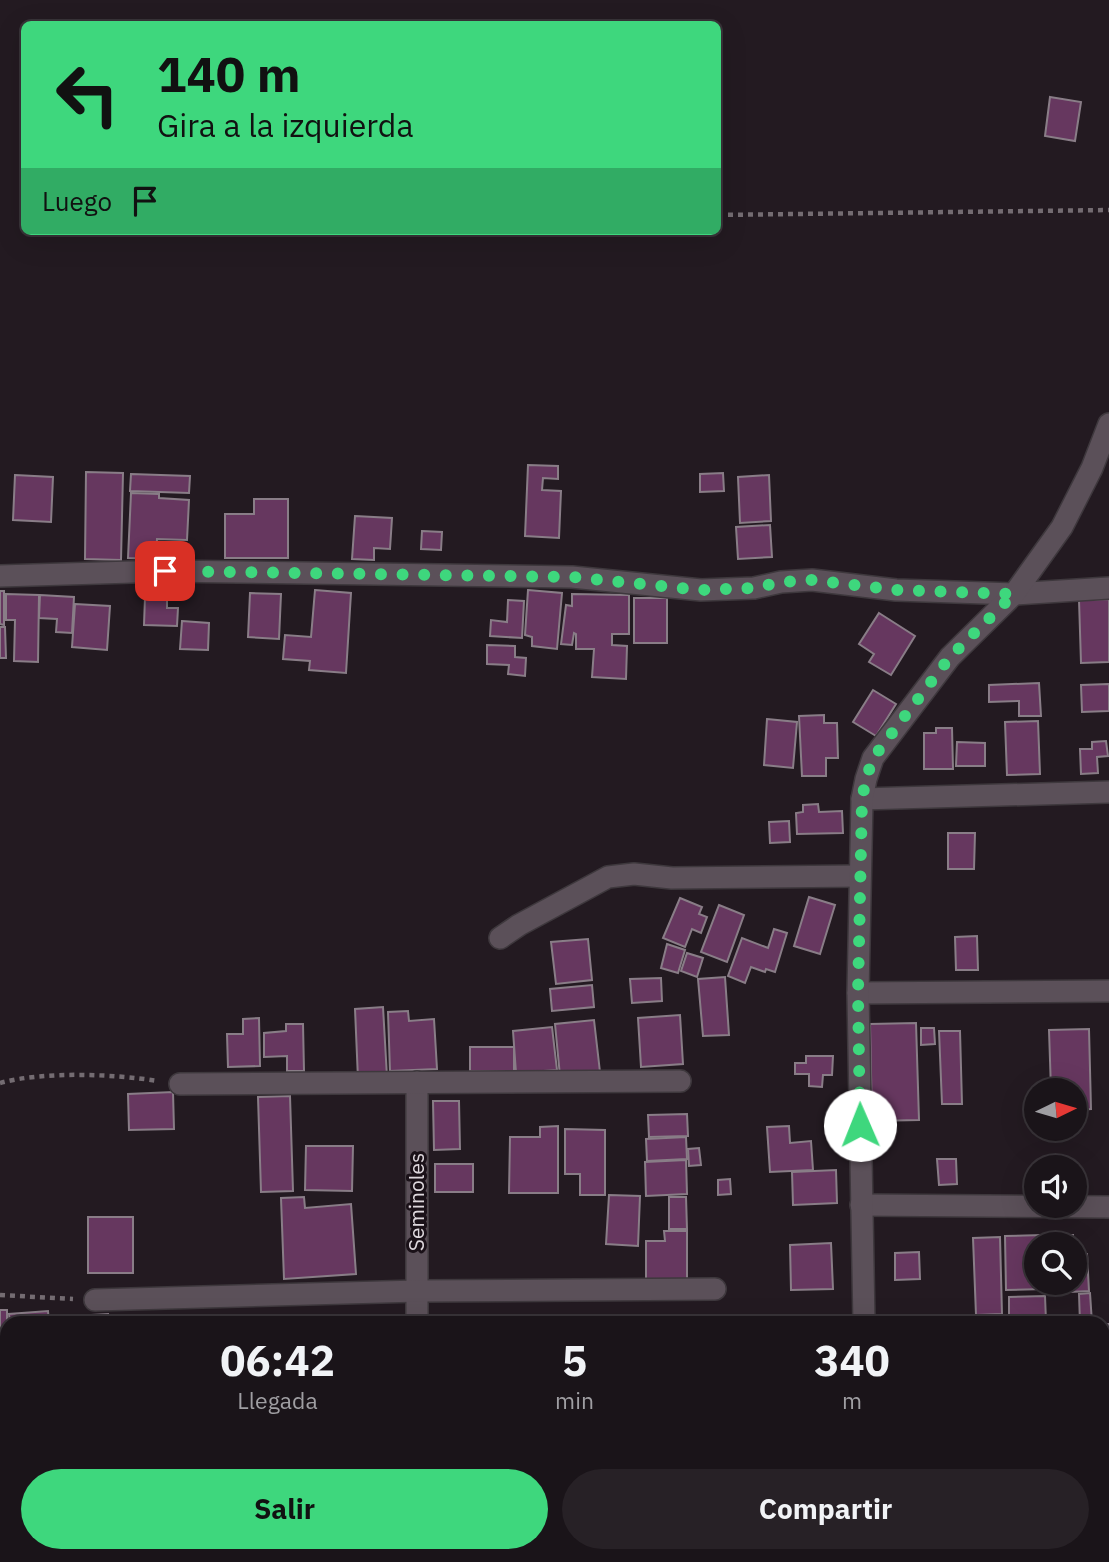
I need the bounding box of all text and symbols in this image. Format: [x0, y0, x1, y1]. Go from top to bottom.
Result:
text: 140 m [157, 42, 301, 105]
icon: left [42, 49, 133, 140]
text: Gira a la izquierda [157, 104, 414, 146]
icon: arrive [126, 182, 164, 220]
text: Luego [42, 184, 112, 218]
pin [135, 541, 195, 601]
icon: arrive [146, 552, 184, 590]
north arrow [1024, 1078, 1087, 1141]
map controls [1024, 1078, 1087, 1295]
position arrow [823, 1088, 897, 1162]
street label: Seminoles [402, 1153, 430, 1251]
button: sound [1024, 1155, 1087, 1218]
button: search [1024, 1232, 1087, 1295]
text: 06:42 [220, 1333, 335, 1388]
text: 5 [562, 1333, 587, 1388]
text: 340 [814, 1333, 890, 1388]
text: Llegada [237, 1385, 318, 1415]
text: min [555, 1385, 594, 1415]
text: m [842, 1385, 862, 1415]
button: Salir [21, 1469, 548, 1549]
button: Compartir [562, 1469, 1089, 1549]

